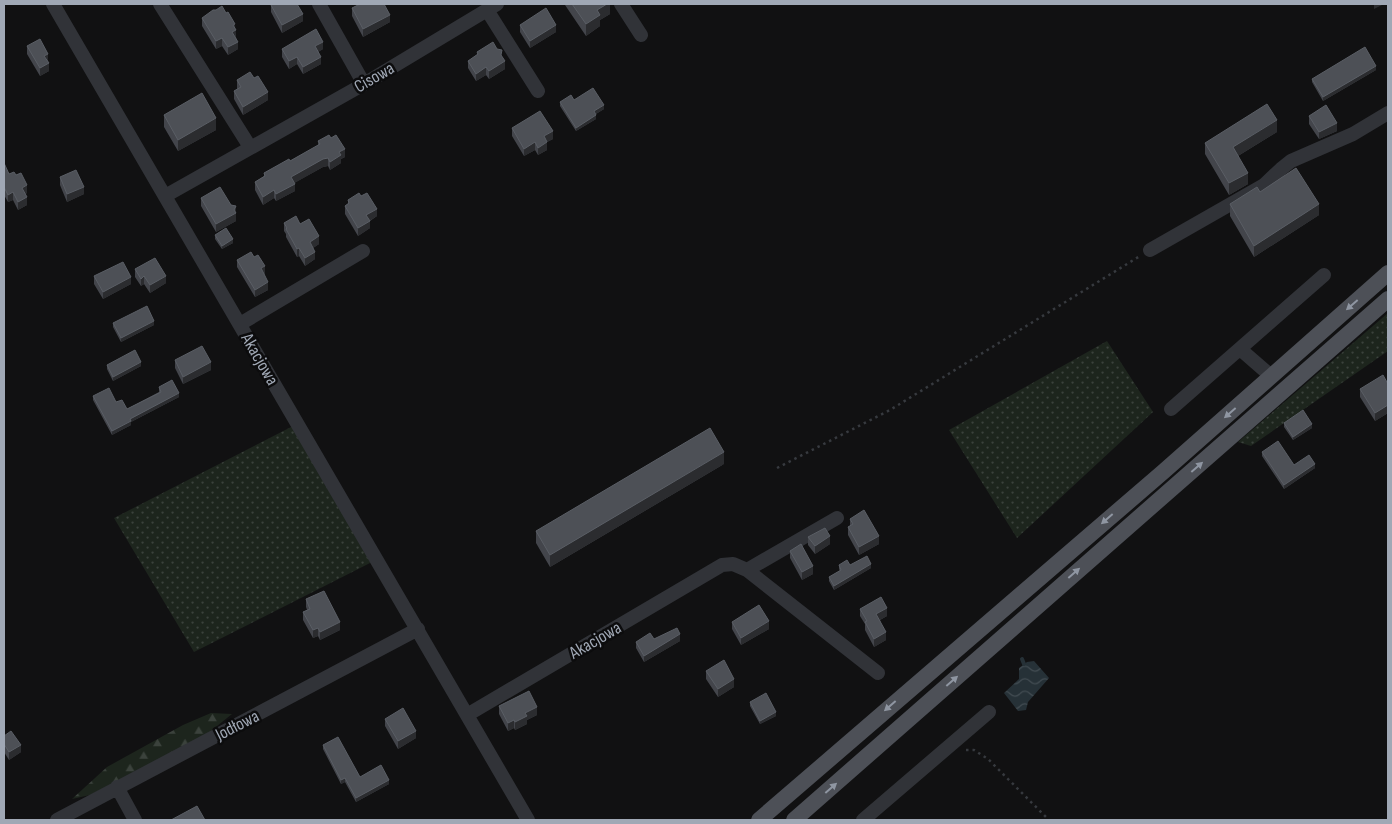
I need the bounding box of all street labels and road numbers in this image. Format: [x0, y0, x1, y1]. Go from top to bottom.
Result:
street label: Cisowa [350, 58, 398, 97]
street label: Akacjowa [236, 329, 283, 389]
street label: Akacjowa [565, 617, 625, 664]
street label: Jodłowa [211, 706, 263, 746]

